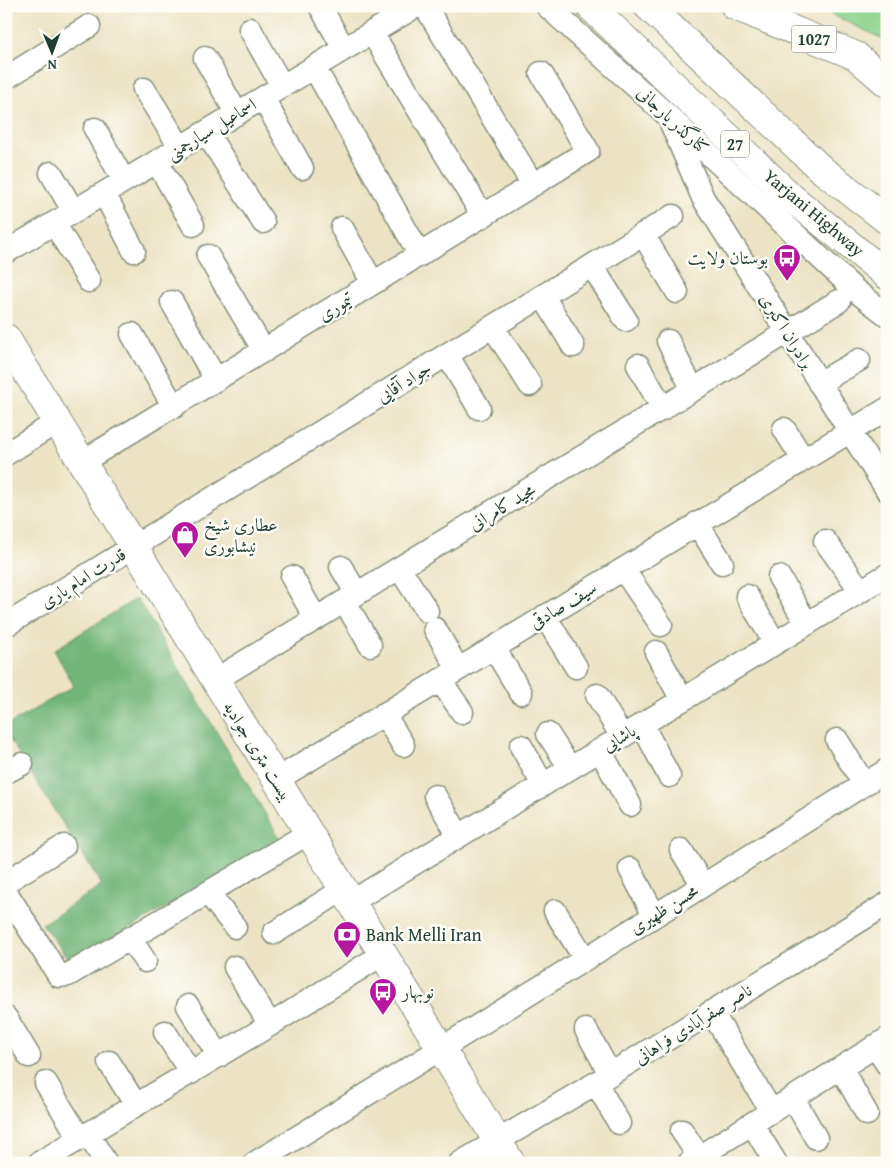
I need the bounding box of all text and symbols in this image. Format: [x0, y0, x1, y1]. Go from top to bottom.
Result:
road number: 1027 [792, 26, 836, 52]
north arrow [28, 28, 78, 78]
text: N [47, 55, 57, 75]
street label: کنارگذر یارجانی [631, 79, 715, 160]
street label: اسماعیل سیارچمنی [160, 91, 261, 166]
road number: 27 [721, 130, 749, 158]
street label: Yarjani Highway [758, 162, 871, 263]
bus stop icon: بوستان ولایت [772, 243, 802, 282]
place label: بوستان ولایت [687, 244, 768, 271]
street label: تیموری [312, 285, 358, 328]
street label: برادران اکبری [753, 287, 821, 374]
street label: جواد آقایی [371, 354, 437, 409]
street label: مجید کامرانی [463, 476, 540, 537]
place label: عطاری شیخ نیشابوری [204, 511, 278, 559]
shop icon: عطاری شیخ نیشابوری [170, 520, 200, 559]
street label: قدرت امام یاری [34, 540, 133, 617]
street label: سیف صادقی [524, 574, 602, 635]
street label: بیست متری جوادیه [217, 695, 300, 806]
street label: پاشایی [597, 716, 642, 758]
street label: محسن ظهیری [624, 877, 704, 940]
bank icon: Bank Melli Iran [332, 920, 362, 959]
place label: Bank Melli Iran [366, 921, 482, 948]
street label: ناصر صفرآبادی فراهانی [628, 976, 757, 1071]
bus stop icon: نوبهار [368, 977, 398, 1016]
place label: نوبهار [400, 978, 434, 1005]

